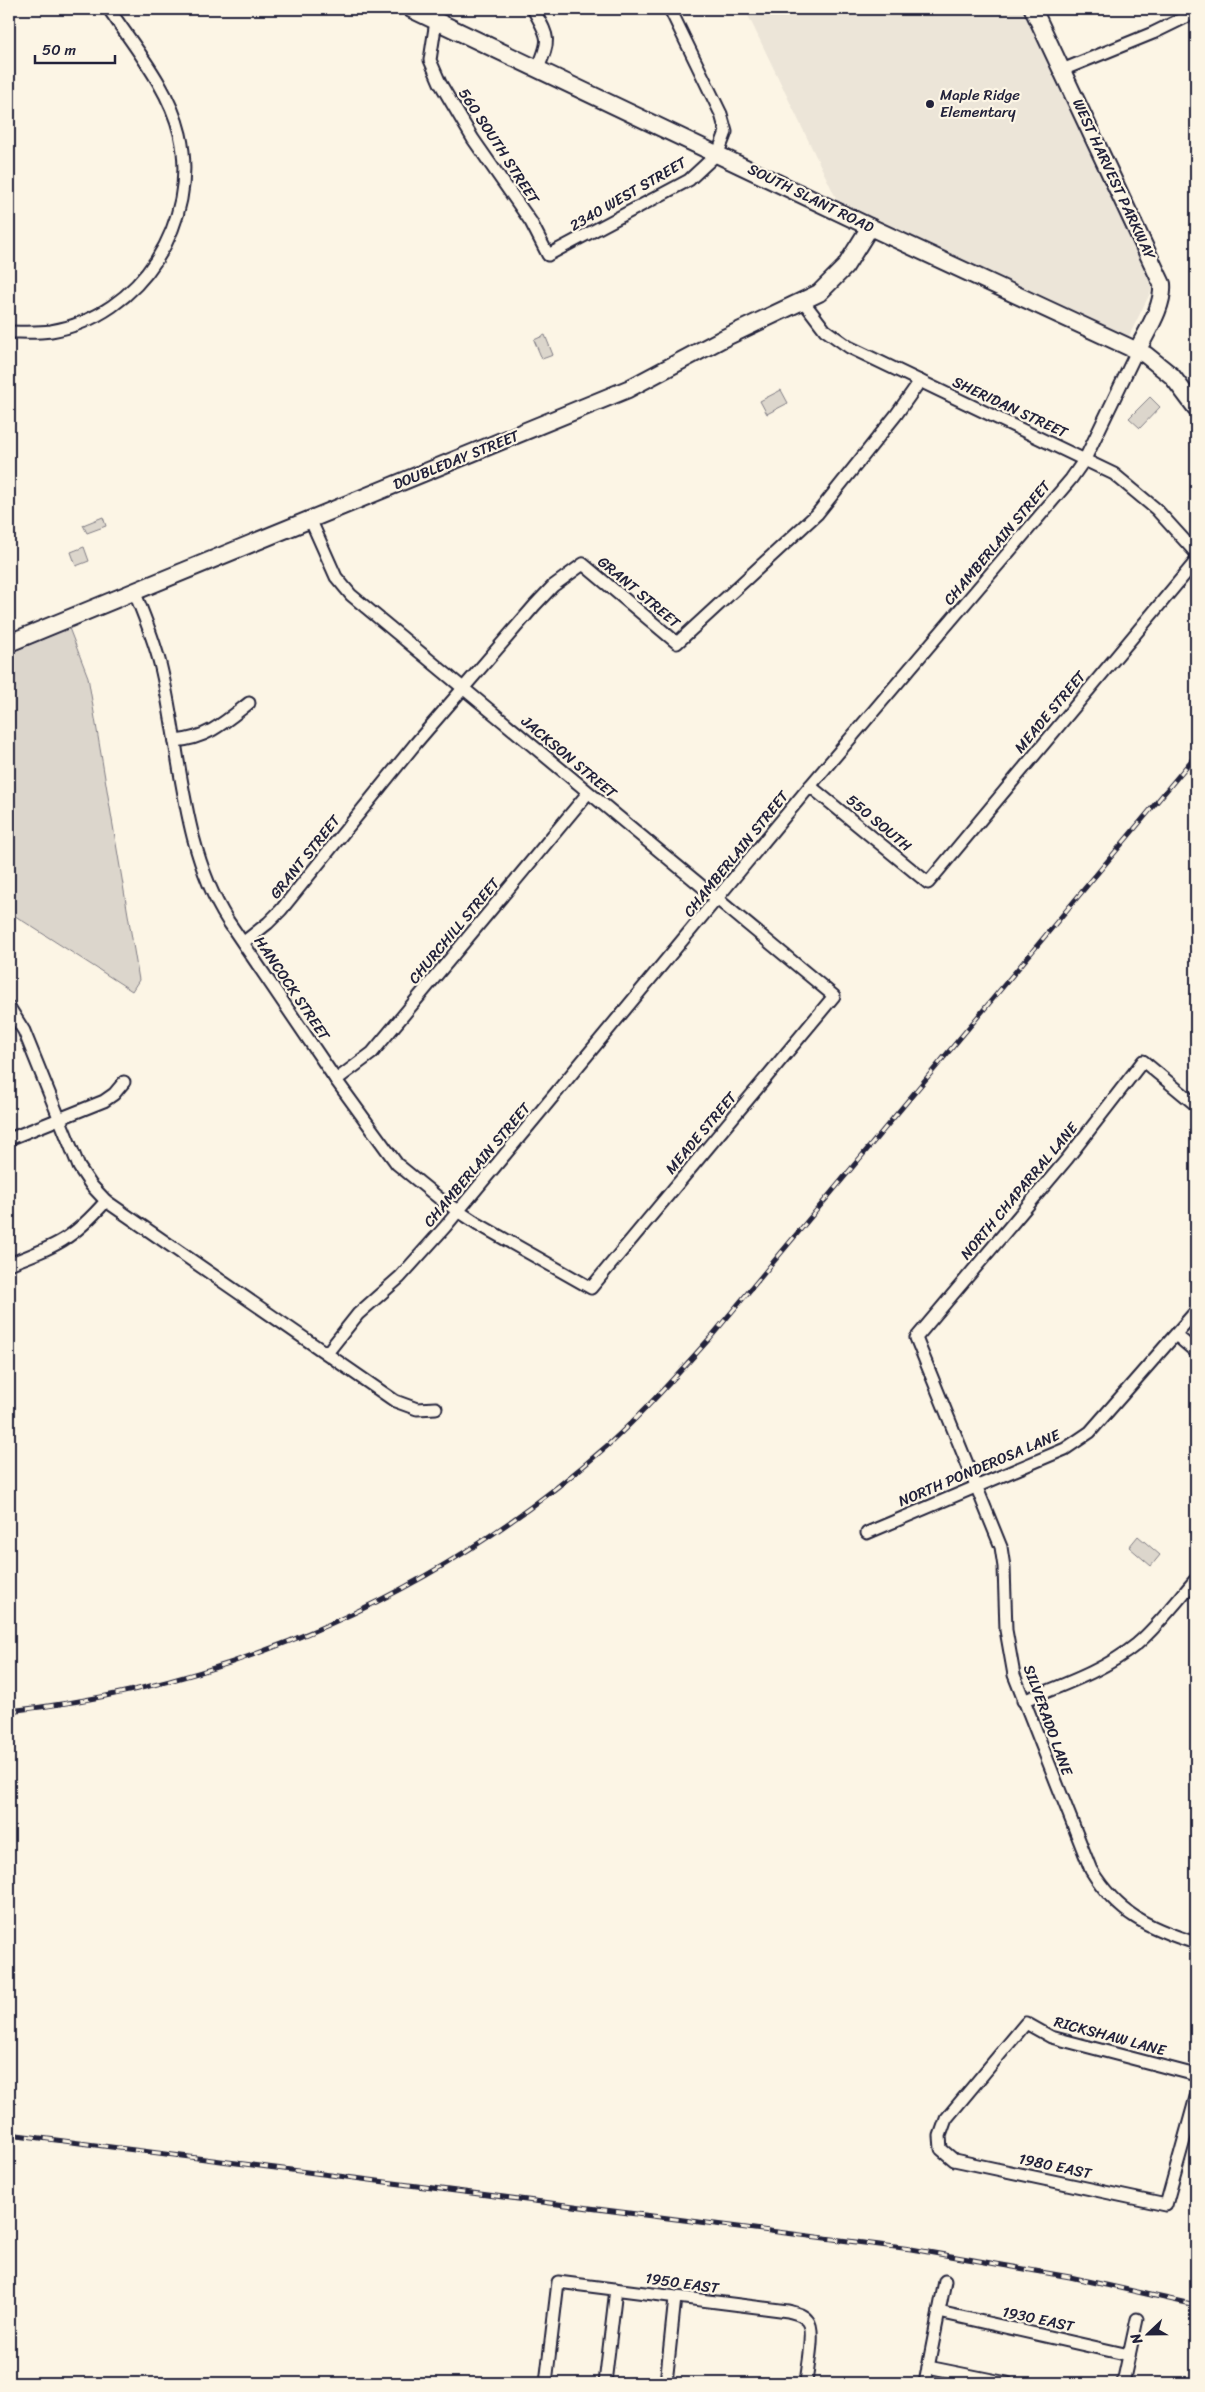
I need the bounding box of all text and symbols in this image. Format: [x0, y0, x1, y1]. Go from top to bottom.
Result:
scale bar [35, 32, 115, 64]
text: 50 m [42, 37, 77, 63]
place label: Maple Ridge Elementary [940, 82, 1020, 125]
street label: 560 SOUTH STREET [452, 83, 547, 211]
street label: WEST HARVEST PARKWAY [1065, 94, 1164, 265]
marker: Maple Ridge Elementary [924, 98, 936, 110]
street label: 2340 WEST STREET [565, 149, 693, 238]
street label: SOUTH SLANT ROAD [743, 156, 879, 240]
street label: SHERIDAN STREET [948, 369, 1073, 446]
street label: DOUBLEDAY STREET [389, 422, 524, 497]
street label: CHAMBERLAIN STREET [937, 474, 1058, 611]
street label: GRANT STREET [592, 549, 687, 635]
street label: MEADE STREET [1008, 664, 1093, 759]
street label: JACKSON STREET [515, 708, 624, 806]
street label: CHAMBERLAIN STREET [677, 784, 796, 923]
street label: 550 SOUTH [840, 788, 918, 859]
street label: GRANT STREET [263, 809, 348, 905]
street label: CHURCHILL STREET [402, 871, 507, 990]
street label: HANCOCK STREET [247, 930, 338, 1047]
street label: MEADE STREET [659, 1085, 744, 1180]
street label: CHAMBERLAIN STREET [417, 1096, 538, 1233]
street label: NORTH CHAPARRAL LANE [954, 1115, 1086, 1266]
street label: NORTH PONDEROSA LANE [894, 1421, 1066, 1514]
street label: SILVERADO LANE [1016, 1661, 1081, 1781]
street label: RICKSHAW LANE [1051, 2009, 1170, 2064]
street label: 1980 EAST [1016, 2146, 1095, 2187]
street label: 1950 EAST [644, 2265, 721, 2301]
street label: 1930 EAST [1000, 2299, 1077, 2339]
north arrow [1122, 2310, 1172, 2360]
text: N [1123, 2329, 1150, 2349]

